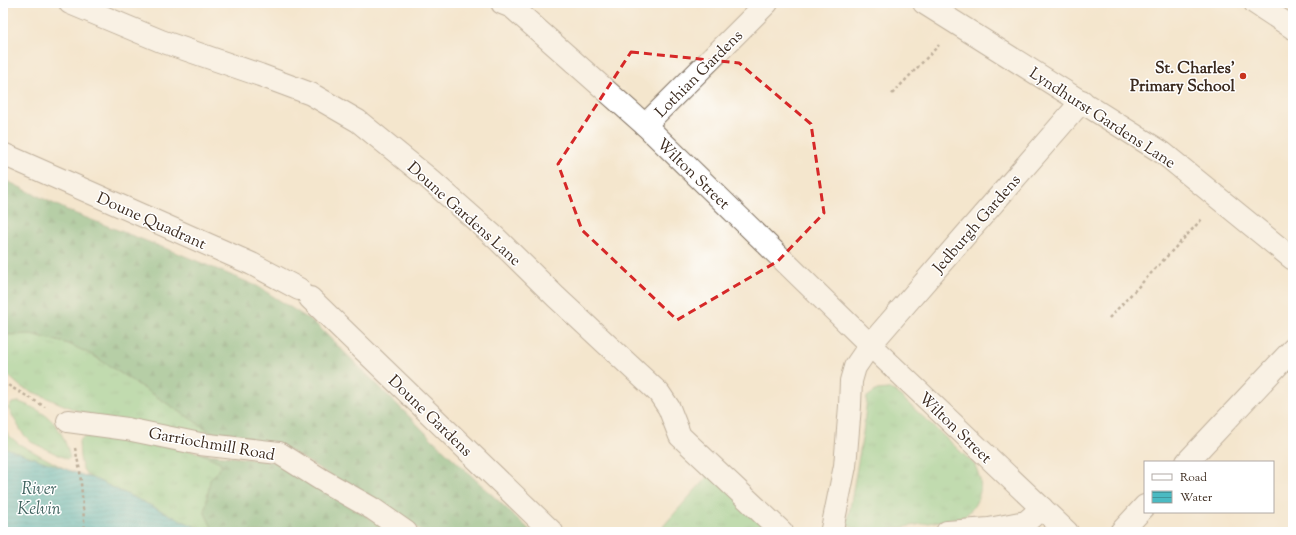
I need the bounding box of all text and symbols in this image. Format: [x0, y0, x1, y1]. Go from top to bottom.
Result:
street label: Lothian Gardens [651, 26, 749, 124]
place label: St. Charles' Primary School [1130, 58, 1236, 99]
street label: Lyndhurst Gardens Lane [1024, 63, 1179, 175]
marker: St. Charles' Primary School [1238, 71, 1248, 81]
street label: Wilton Street [650, 134, 734, 216]
street label: Doune Gardens Lane [401, 157, 525, 272]
street label: Jedburgh Gardens [928, 170, 1027, 280]
street label: Doune Quadrant [93, 188, 210, 257]
street label: Doune Gardens [382, 371, 477, 463]
street label: Wilton Street [912, 388, 996, 470]
street label: Garriochmill Road [146, 423, 277, 468]
legend [1144, 461, 1274, 513]
text: Road [1180, 469, 1207, 487]
water label: River Kelvin [17, 478, 61, 522]
text: Water [1180, 489, 1213, 507]

